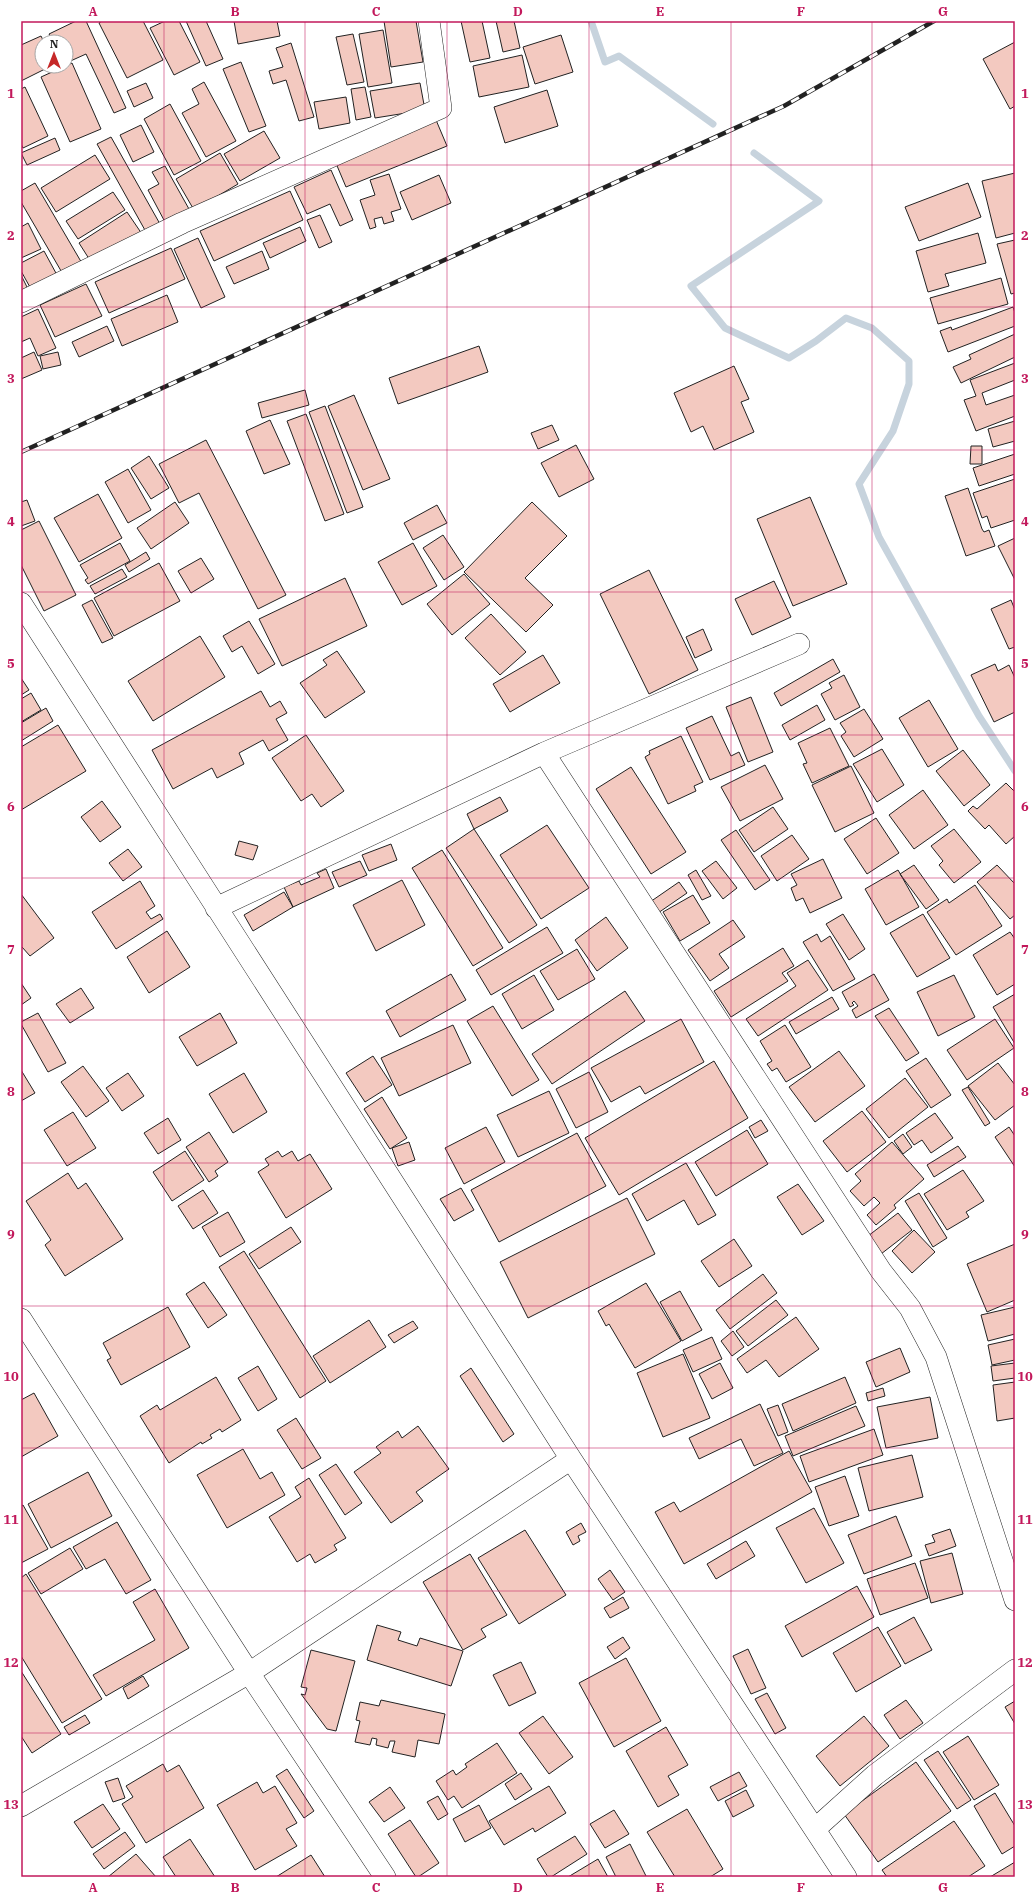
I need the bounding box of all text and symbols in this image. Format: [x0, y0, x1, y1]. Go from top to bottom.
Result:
text: A [88, 3, 98, 20]
text: B [230, 3, 240, 20]
text: C [372, 3, 381, 20]
text: D [513, 3, 523, 20]
text: E [656, 3, 664, 20]
text: F [797, 3, 805, 20]
text: G [938, 3, 948, 20]
north arrow [34, 34, 74, 74]
text: N [50, 37, 59, 51]
text: 1 [7, 85, 15, 102]
text: 1 [1021, 85, 1029, 102]
text: 2 [7, 227, 15, 244]
text: 2 [1021, 227, 1029, 244]
text: 3 [7, 370, 15, 387]
text: 3 [1021, 370, 1029, 387]
text: 4 [7, 513, 15, 530]
text: 4 [1021, 513, 1029, 530]
text: 5 [7, 655, 15, 672]
text: 5 [1021, 655, 1029, 672]
text: 6 [7, 798, 15, 815]
text: 6 [1021, 798, 1029, 815]
text: 7 [7, 941, 15, 958]
text: 7 [1021, 941, 1029, 958]
text: 8 [7, 1083, 15, 1100]
text: 8 [1021, 1083, 1029, 1100]
text: 9 [7, 1226, 15, 1243]
text: 9 [1021, 1226, 1029, 1243]
text: 10 [3, 1368, 19, 1385]
text: 10 [1017, 1368, 1033, 1385]
text: 11 [3, 1511, 19, 1528]
text: 11 [1017, 1511, 1033, 1528]
text: 12 [3, 1654, 19, 1671]
text: 12 [1017, 1654, 1033, 1671]
text: 13 [3, 1796, 19, 1813]
text: 13 [1017, 1796, 1033, 1813]
text: A [88, 1879, 98, 1896]
text: B [230, 1879, 240, 1896]
text: C [372, 1879, 381, 1896]
text: D [513, 1879, 523, 1896]
text: E [656, 1879, 664, 1896]
text: F [797, 1879, 805, 1896]
text: G [938, 1879, 948, 1896]

